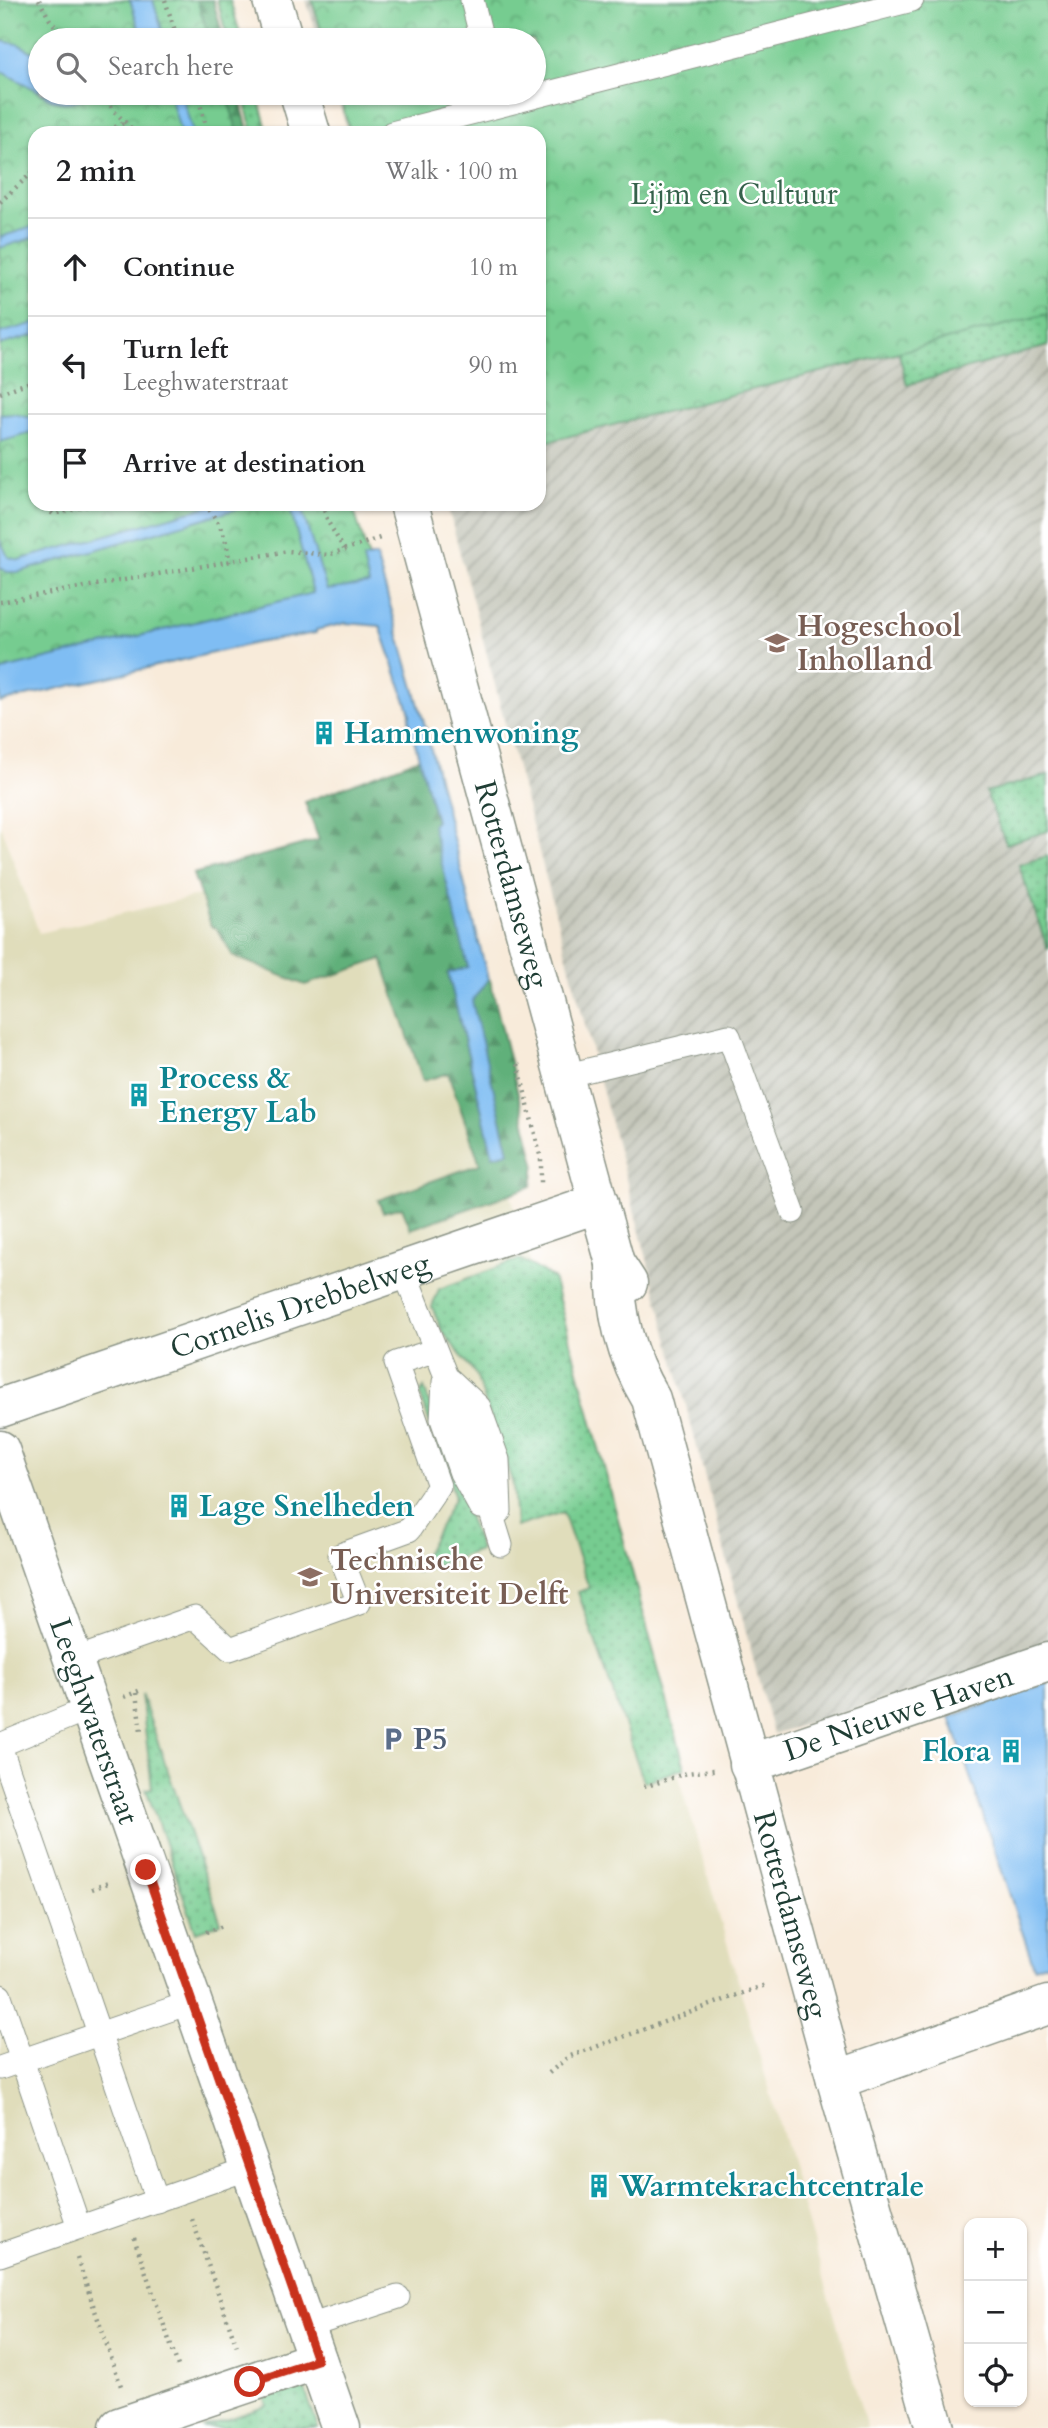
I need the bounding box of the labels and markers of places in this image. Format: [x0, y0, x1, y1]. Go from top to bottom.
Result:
place label: Hogeschool Inholland [797, 606, 962, 681]
school or university icon: Hogeschool Inholland [763, 629, 791, 657]
place label: Hammenwoning [344, 713, 579, 754]
building icon: Hammenwoning [310, 719, 338, 747]
place label: Process & Energy Lab [159, 1058, 317, 1133]
building icon: Process & Energy Lab [125, 1081, 153, 1109]
place label: Lage Snelheden [199, 1486, 414, 1527]
building icon: Lage Snelheden [165, 1492, 193, 1520]
place label: Technische Universiteit Delft [330, 1540, 569, 1615]
school or university icon: Technische Universiteit Delft [296, 1563, 324, 1591]
place label: P5 [413, 1719, 447, 1760]
parking icon: P5 [379, 1725, 407, 1753]
place label: Flora [922, 1731, 991, 1772]
building icon: Flora [997, 1737, 1025, 1765]
place label: Warmtekrachtcentrale [618, 2166, 924, 2207]
building icon: Warmtekrachtcentrale [585, 2172, 613, 2200]

